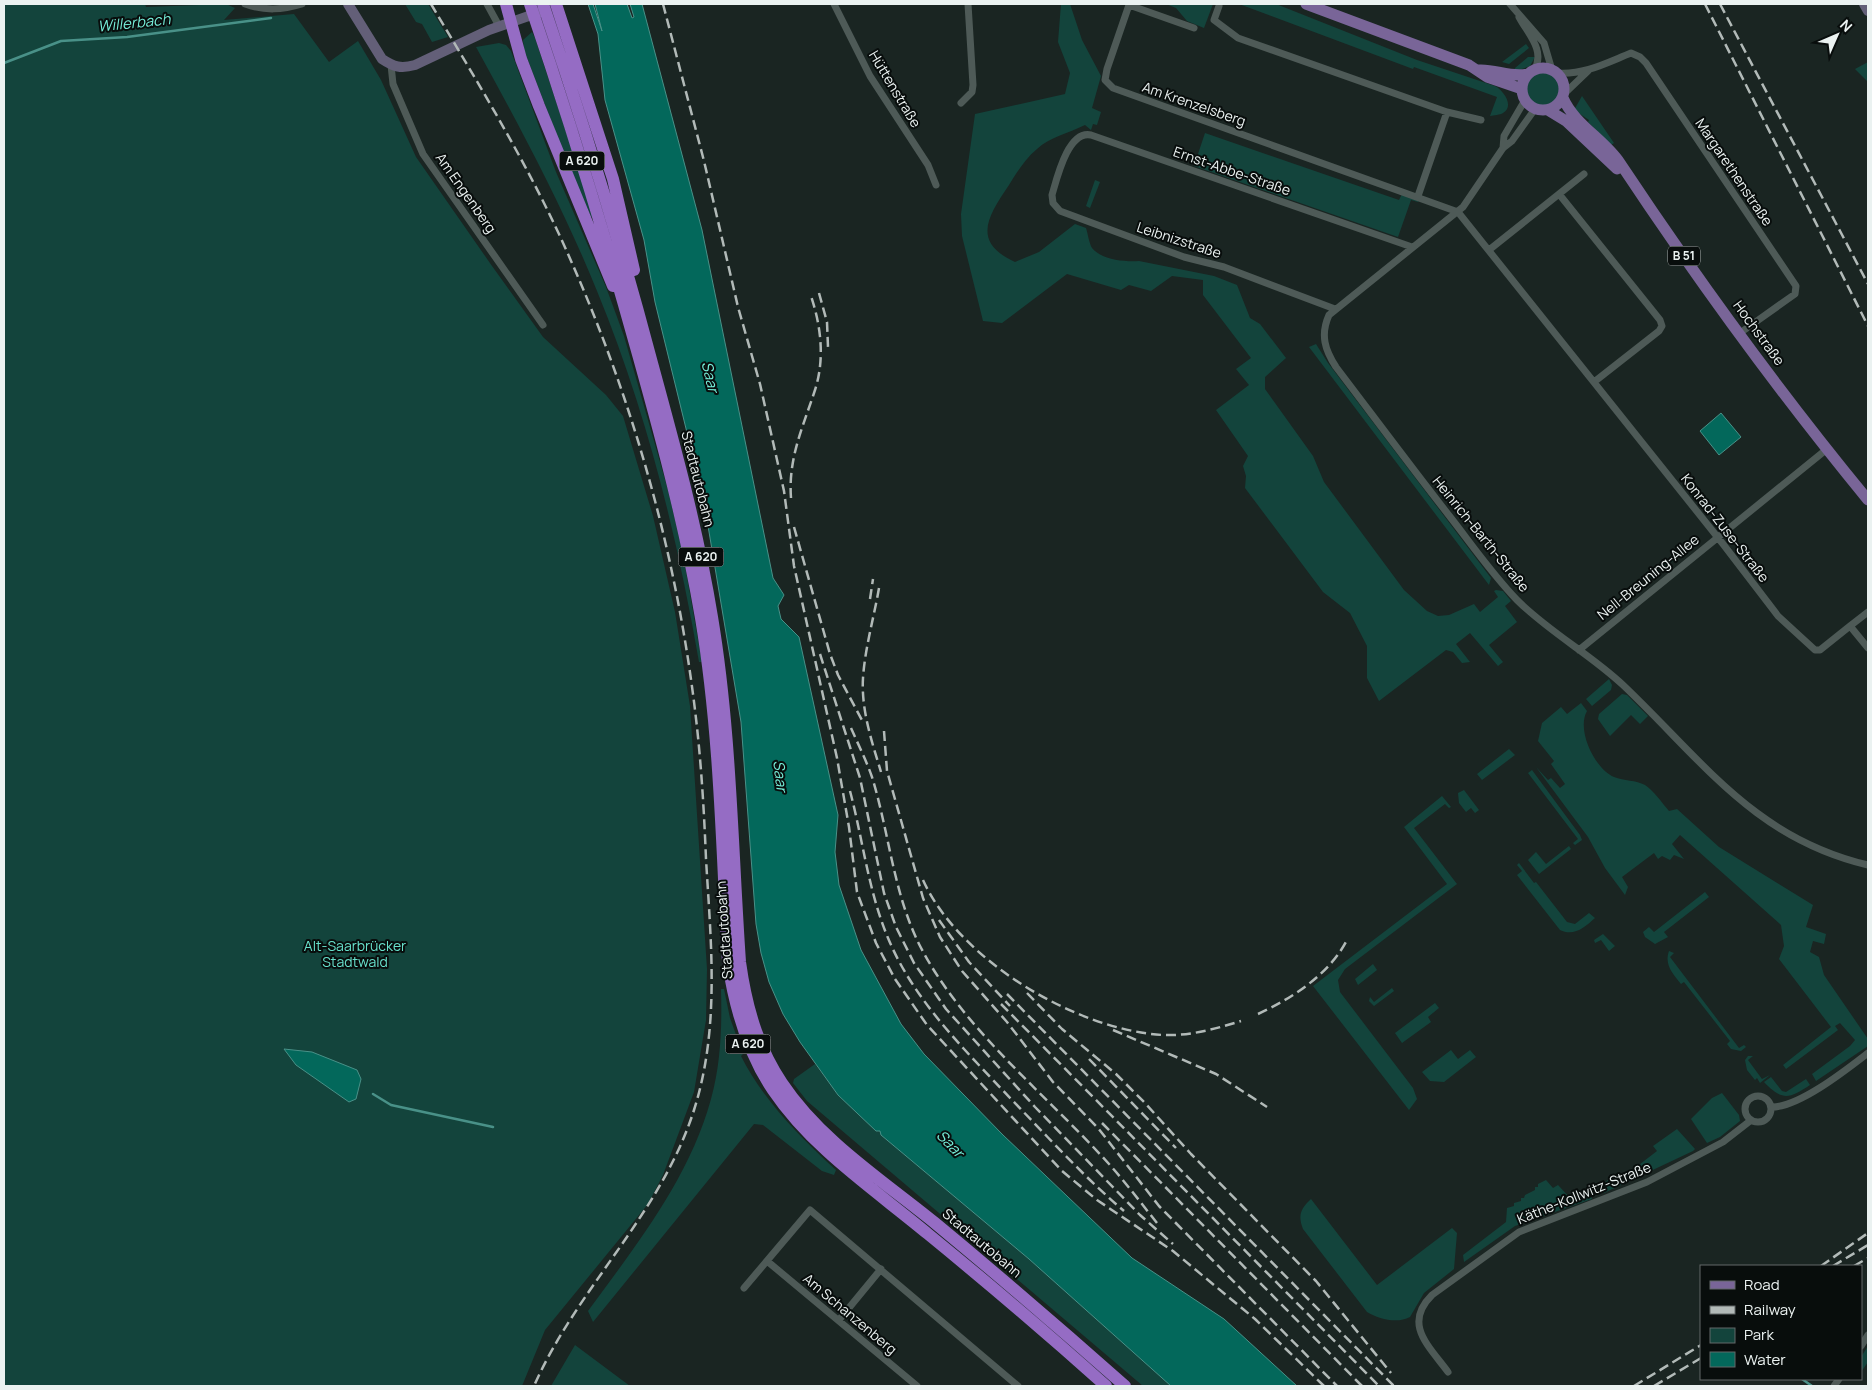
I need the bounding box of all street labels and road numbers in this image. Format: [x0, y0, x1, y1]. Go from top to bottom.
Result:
street label: Hüttenstraße [865, 47, 926, 131]
street label: Am Krenzelsberg [1140, 77, 1248, 130]
street label: Margarethenstraße [1691, 114, 1777, 229]
street label: Ernst-Abbe-Straße [1171, 142, 1293, 199]
street label: Am Engenberg [432, 149, 501, 237]
road number: A 620 [560, 152, 604, 170]
street label: Leibnizstraße [1134, 217, 1224, 262]
road number: B 51 [1668, 247, 1700, 266]
street label: Hochstraße [1729, 296, 1789, 369]
street label: Stadtautobahn [677, 429, 720, 529]
street label: Konrad-Zuse-Straße [1677, 470, 1774, 586]
street label: Heinrich-Barth-Straße [1429, 472, 1534, 596]
street label: Nell-Breuning-Allee [1593, 530, 1703, 624]
road number: A 620 [678, 548, 724, 566]
street label: Stadtautobahn [711, 880, 736, 980]
road number: A 620 [726, 1034, 770, 1054]
street label: Käthe-Kollwitz-Straße [1514, 1157, 1654, 1228]
street label: Stadtautobahn [939, 1204, 1026, 1281]
street label: Am Schanzenberg [799, 1269, 901, 1358]

